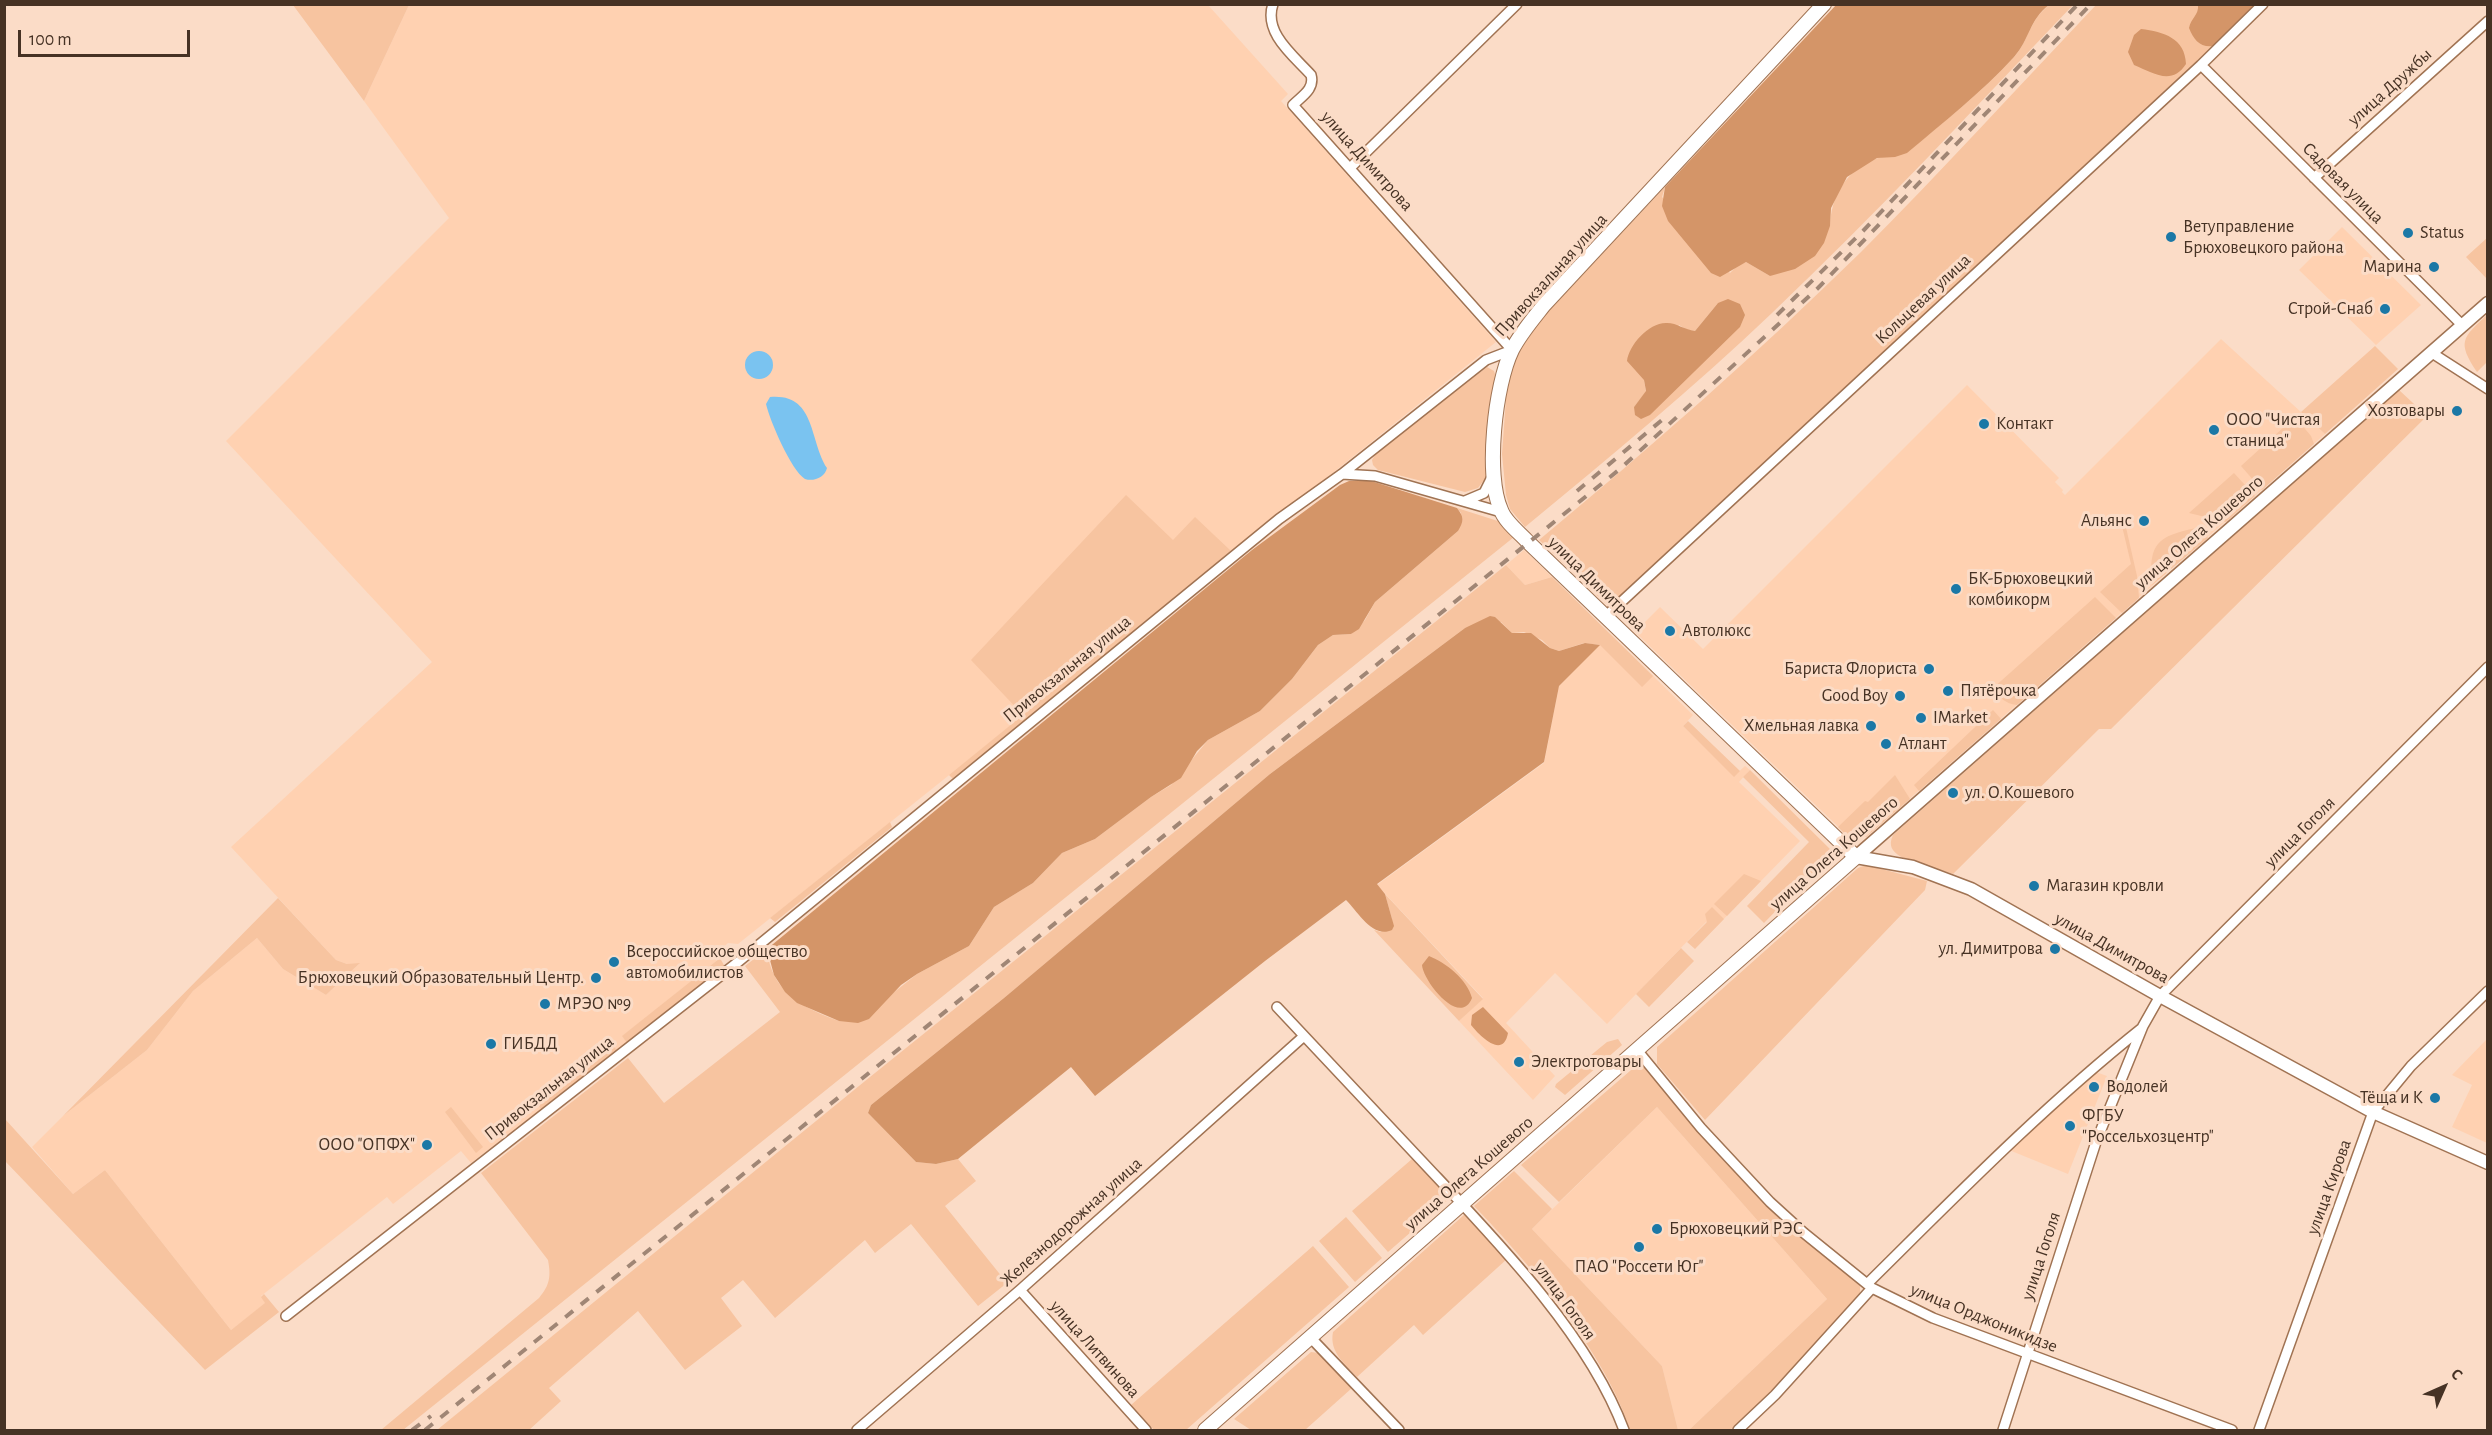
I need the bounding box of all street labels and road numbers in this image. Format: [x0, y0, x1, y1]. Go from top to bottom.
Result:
street label: улица Дружбы [2344, 44, 2436, 130]
street label: улица Димитрова [1316, 106, 1418, 216]
street label: Садовая улица [2298, 138, 2388, 228]
street label: Привокзальная улица [1490, 209, 1612, 341]
street label: Кольцевая улица [1871, 249, 1975, 349]
street label: улица Олега Кошевого [2130, 470, 2268, 594]
street label: улица Димитрова [1544, 532, 1650, 636]
street label: Привокзальная улица [999, 611, 1135, 727]
street label: улица Олега Кошевого [1765, 791, 1903, 915]
street label: улица Гоголя [2260, 792, 2340, 872]
street label: улица Димитрова [2051, 908, 2173, 988]
street label: Привокзальная улица [480, 1031, 618, 1145]
street label: улица Олега Кошевого [1400, 1111, 1538, 1235]
street label: улица Кирова [2302, 1136, 2356, 1238]
street label: Железнодорожная улица [996, 1153, 1146, 1291]
street label: улица Гоголя [2017, 1209, 2065, 1303]
street label: улица Гоголя [1529, 1258, 1601, 1344]
street label: улица Орджоникидзе [1907, 1279, 2061, 1357]
street label: улица Литвинова [1045, 1296, 1145, 1402]

